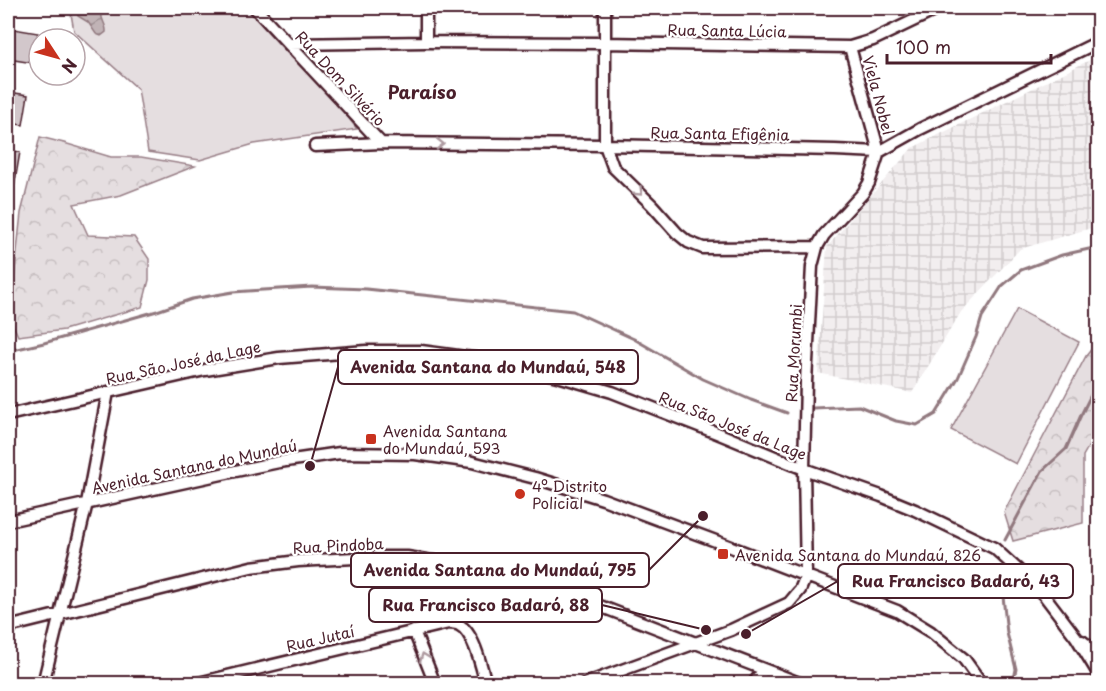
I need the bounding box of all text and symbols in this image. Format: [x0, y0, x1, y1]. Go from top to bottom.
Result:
street label: Rua Santa Lúcia [667, 17, 787, 43]
street label: Rua Dom Silvério [291, 25, 391, 131]
north arrow [27, 27, 87, 87]
scale bar [887, 27, 1050, 65]
text: 100 m [896, 33, 951, 60]
street label: Viela Nobel [857, 53, 901, 137]
text: N [57, 54, 83, 79]
district label: Paraíso [388, 78, 457, 105]
street label: Rua Santa Efigênia [650, 120, 791, 146]
one-way arrow [435, 138, 444, 150]
one-way arrow [631, 184, 642, 195]
street label: Rua Morumbi [779, 303, 807, 403]
street label: Rua São José da Lage [103, 334, 263, 390]
callout: Avenida Santana do Mundaú, 548 [338, 350, 638, 384]
text: Avenida Santana do Mundaú, 548 [349, 354, 626, 378]
street label: Rua São José da Lage [656, 385, 810, 465]
place label: Avenida Santana do Mundaú, 593 [383, 419, 508, 459]
marker: Avenida Santana do Mundaú, 593 [364, 432, 378, 446]
street label: Avenida Santana do Mundaú [89, 433, 299, 499]
place label: 4º Distrito Policial [532, 474, 607, 514]
marker: 4º Distrito Policial [513, 487, 527, 501]
street label: Rua Pindoba [292, 531, 385, 559]
place label: Avenida Santana do Mundaú, 826 [735, 543, 981, 566]
marker: Avenida Santana do Mundaú, 826 [716, 547, 730, 561]
callout: Avenida Santana do Mundaú, 795 [351, 553, 649, 587]
text: Avenida Santana do Mundaú, 795 [363, 557, 636, 581]
callout: Rua Francisco Badaró, 43 [838, 564, 1073, 598]
text: Rua Francisco Badaró, 43 [852, 568, 1060, 592]
callout: Rua Francisco Badaró, 88 [369, 588, 602, 622]
text: Rua Francisco Badaró, 88 [382, 592, 590, 616]
street label: Rua Jutaí [284, 619, 357, 657]
one-way arrow [419, 652, 432, 663]

